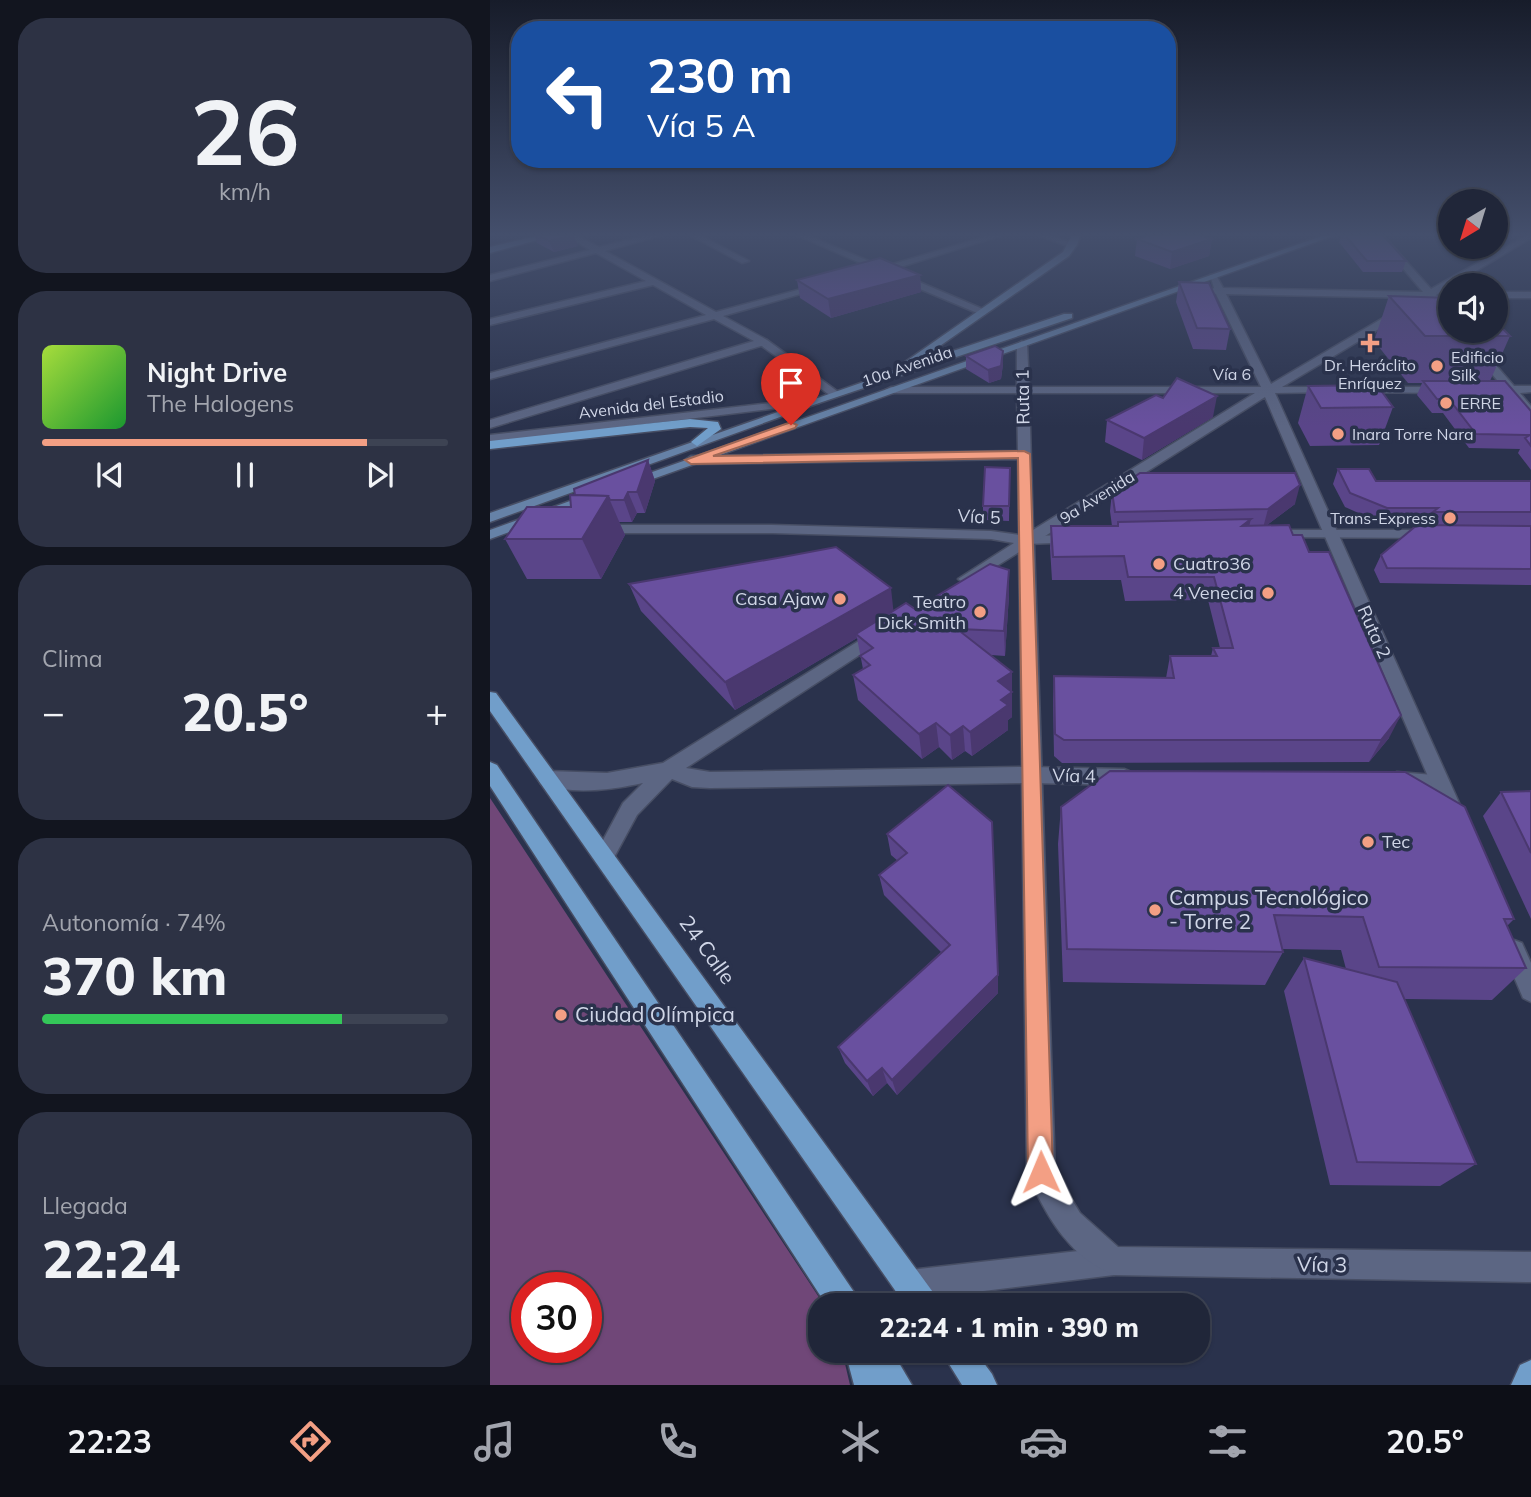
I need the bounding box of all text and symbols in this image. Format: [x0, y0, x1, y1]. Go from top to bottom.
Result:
text: 230 m [647, 44, 793, 105]
icon: left [532, 49, 623, 140]
text: 26 [190, 74, 300, 188]
text: Vía 5 A [647, 105, 756, 145]
text: km/h [219, 177, 271, 206]
north arrow [1438, 189, 1508, 259]
map controls [1438, 189, 1508, 343]
button: sound [1438, 273, 1508, 343]
marker: Dr. Heráclito Enríquez [1360, 333, 1380, 353]
street label: 10a Avenida [859, 341, 955, 391]
place label: Edificio Silk [1451, 347, 1504, 385]
pin [761, 353, 821, 425]
place label: Dr. Heráclito Enríquez [1324, 355, 1416, 393]
text: Night Drive [147, 356, 287, 389]
marker: Edificio Silk [1429, 358, 1445, 374]
icon: arrive [772, 364, 810, 402]
street label: Vía 6 [1213, 364, 1251, 384]
street label: Ruta 1 [1011, 369, 1034, 425]
street label: Avenida del Estadio [577, 385, 725, 423]
text: The Halogens [147, 389, 294, 418]
place label: ERRE [1460, 393, 1501, 413]
marker: ERRE [1438, 395, 1454, 411]
place label: Inara Torre Nara [1352, 424, 1473, 444]
marker: Inara Torre Nara [1330, 426, 1346, 442]
icon: previous [91, 456, 129, 494]
icon: pause [226, 456, 264, 494]
icon: next [361, 456, 399, 494]
street label: 9a Avenida [1056, 466, 1138, 528]
street label: Vía 5 [957, 504, 1001, 529]
place label: Trans-Express [1330, 508, 1436, 528]
marker: Trans-Express [1442, 510, 1458, 526]
place label: Cuatro36 [1173, 552, 1251, 575]
marker: Cuatro36 [1151, 556, 1167, 572]
place label: 4 Venecia [1173, 581, 1254, 604]
marker: 4 Venecia [1260, 585, 1276, 601]
place label: Casa Ajaw [735, 587, 826, 610]
place label: Teatro Dick Smith [877, 590, 966, 634]
marker: Casa Ajaw [832, 591, 848, 607]
street label: Ruta 2 [1353, 602, 1396, 662]
marker: Teatro Dick Smith [972, 604, 988, 620]
text: Clima [42, 644, 103, 673]
text: 20.5° [181, 679, 309, 744]
text: − [42, 688, 65, 736]
text: + [425, 688, 448, 736]
street label: Vía 4 [1052, 764, 1096, 787]
place label: Tec [1382, 830, 1410, 853]
marker: Tec [1360, 834, 1376, 850]
place label: Campus Tecnológico - Torre 2 [1169, 884, 1369, 934]
marker: Campus Tecnológico - Torre 2 [1147, 902, 1163, 918]
text: Autonomía · 74% [42, 908, 226, 937]
street label: 24 Calle [674, 910, 741, 989]
text: 370 km [42, 943, 227, 1008]
place label: Ciudad Olímpica [575, 1001, 735, 1027]
marker: Ciudad Olímpica [553, 1007, 569, 1023]
position arrow [1004, 1135, 1078, 1209]
text: Llegada [42, 1191, 128, 1220]
text: 22:24 [42, 1226, 180, 1291]
street label: Vía 3 [1297, 1251, 1347, 1277]
speed limit sign: 30 [511, 1272, 602, 1363]
text: 22:24 · 1 min · 390 m [879, 1311, 1139, 1344]
icon: directions [286, 1417, 335, 1466]
icon: music [470, 1417, 519, 1466]
icon: phone [653, 1417, 702, 1466]
icon: climate [836, 1417, 885, 1466]
icon: car [1019, 1417, 1068, 1466]
icon: filters [1203, 1417, 1252, 1466]
text: 22:23 [67, 1421, 152, 1461]
text: 20.5° [1386, 1421, 1464, 1461]

